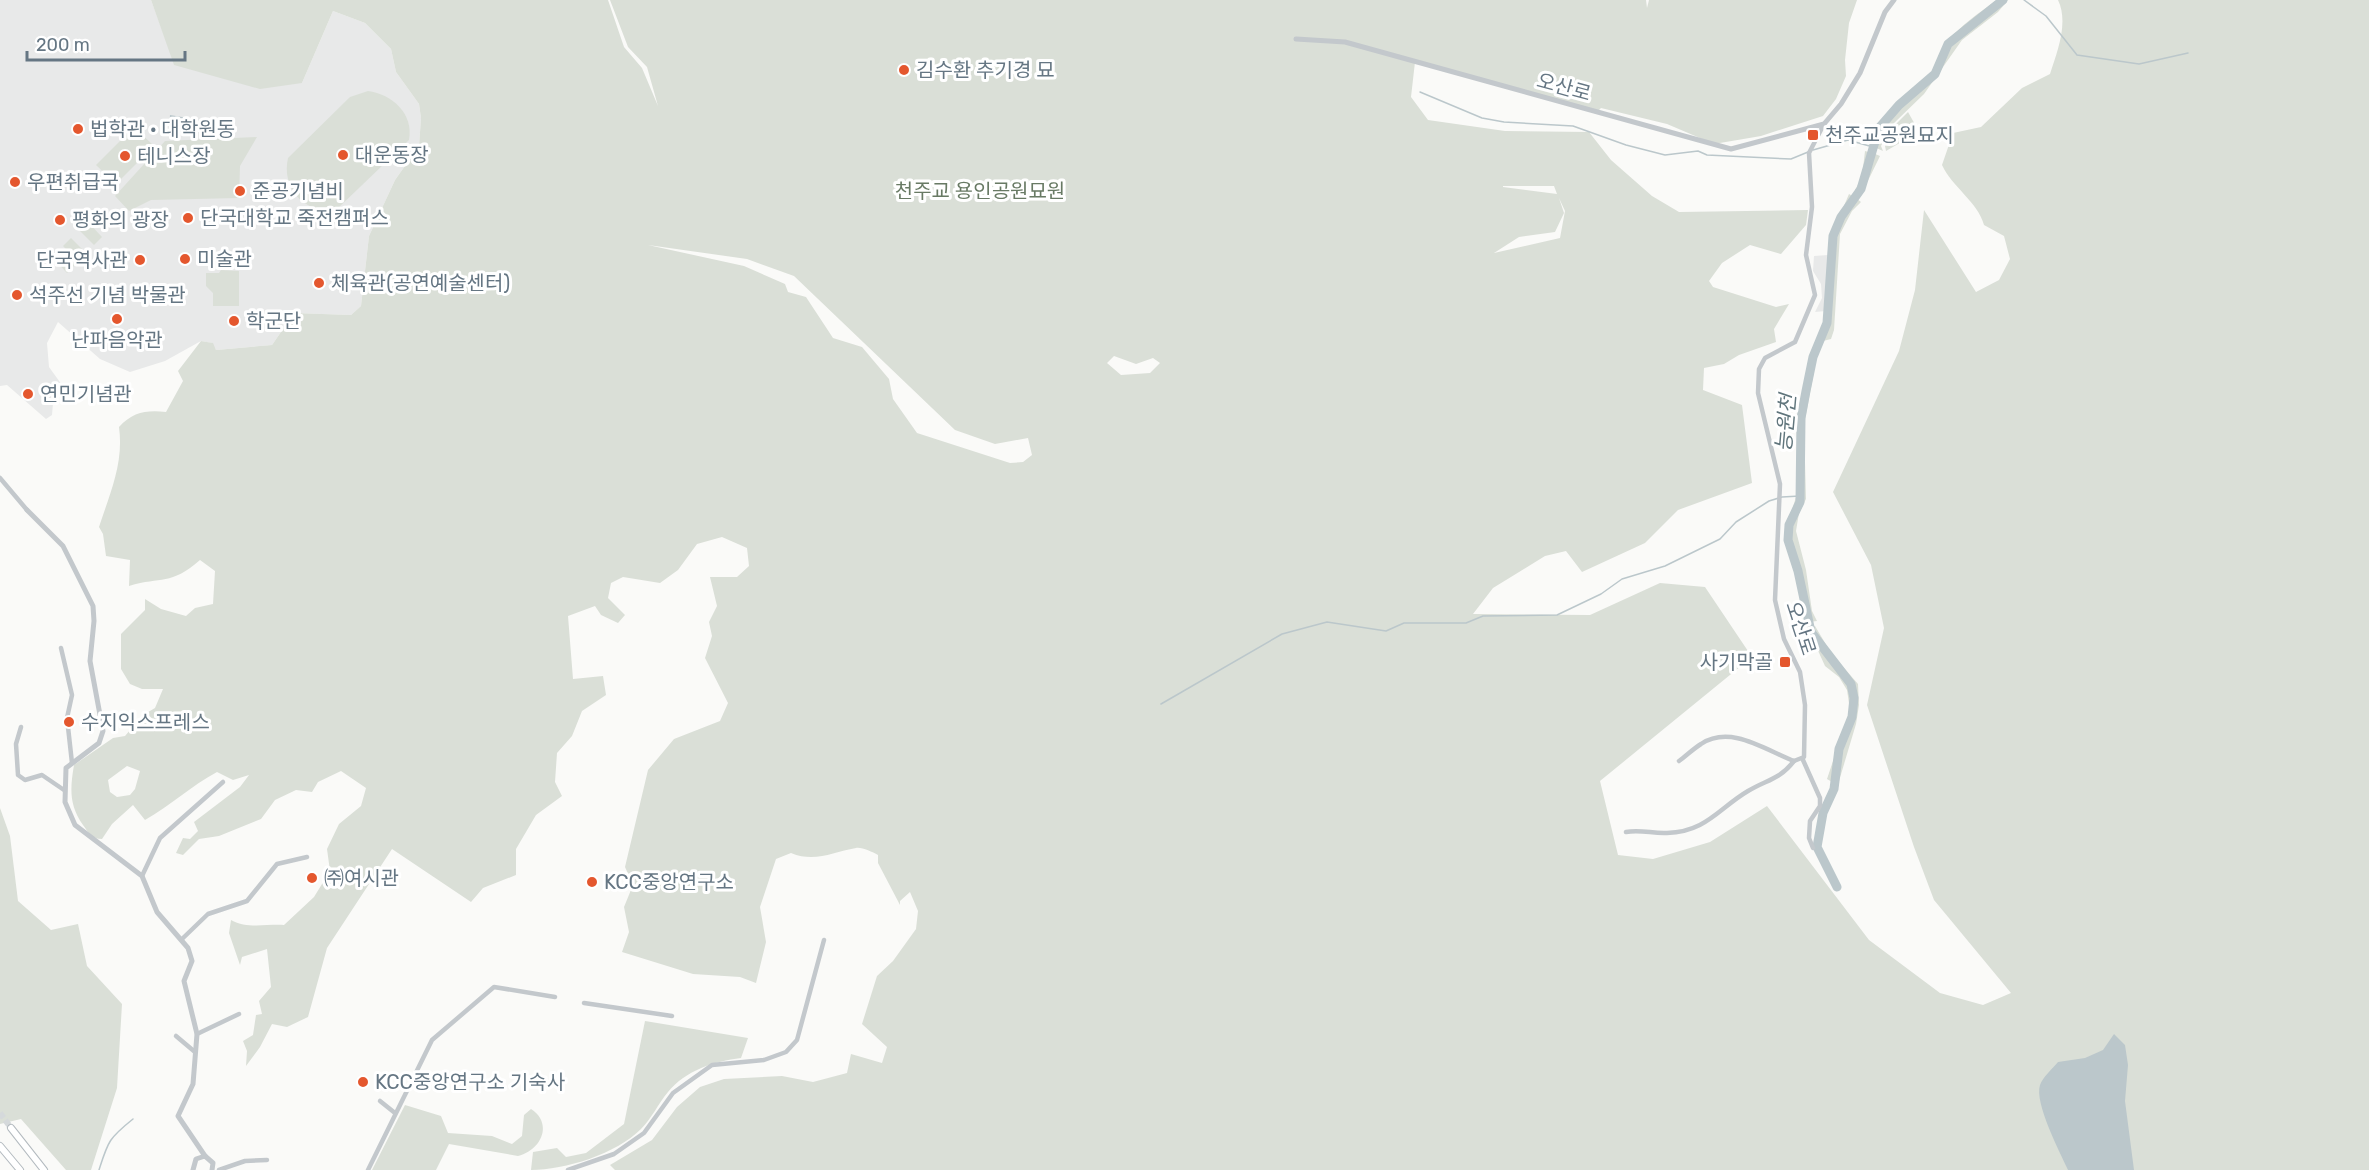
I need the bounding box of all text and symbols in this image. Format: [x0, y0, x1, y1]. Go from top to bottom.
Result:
scale bar [27, 24, 184, 62]
text: 200 m [36, 34, 90, 56]
place label: 김수환 추기경 묘 [916, 58, 1055, 82]
marker: 김수환 추기경 묘 [897, 63, 911, 77]
street label: 오산로 [1534, 68, 1594, 106]
place label: 법학관 · 대학원동 [90, 117, 235, 141]
marker: 법학관 · 대학원동 [71, 122, 85, 136]
place label: 천주교공원묘지 [1825, 123, 1954, 147]
marker: 천주교공원묘지 [1806, 128, 1820, 142]
place label: 대운동장 [355, 143, 429, 167]
place label: 테니스장 [137, 144, 211, 168]
marker: 대운동장 [336, 148, 350, 162]
marker: 테니스장 [118, 149, 132, 163]
place label: 우편취급국 [27, 170, 119, 194]
marker: 우편취급국 [8, 175, 22, 189]
place label: 준공기념비 [252, 179, 344, 203]
park label: 천주교 용인공원묘원 [895, 179, 1065, 203]
marker: 준공기념비 [233, 184, 247, 198]
place label: 단국대학교 죽전캠퍼스 [200, 206, 389, 230]
place label: 평화의 광장 [72, 208, 169, 232]
marker: 단국대학교 죽전캠퍼스 [181, 211, 195, 225]
marker: 평화의 광장 [53, 213, 67, 227]
place label: 미술관 [197, 247, 252, 271]
place label: 단국역사관 [36, 248, 128, 272]
marker: 미술관 [178, 252, 192, 266]
marker: 단국역사관 [133, 253, 147, 267]
place label: 체육관(공연예술센터) [331, 271, 510, 295]
marker: 체육관(공연예술센터) [312, 276, 326, 290]
place label: 석주선 기념 박물관 [29, 283, 186, 307]
marker: 석주선 기념 박물관 [10, 288, 24, 302]
place label: 학군단 [246, 309, 301, 333]
marker: 난파음악관 [110, 312, 124, 326]
marker: 학군단 [227, 314, 241, 328]
place label: 난파음악관 [71, 328, 163, 352]
place label: 연민기념관 [40, 382, 132, 406]
marker: 연민기념관 [21, 387, 35, 401]
water label: 능원천 [1771, 390, 1801, 453]
street label: 오산로 [1781, 598, 1821, 658]
place label: 사기막골 [1699, 650, 1773, 674]
marker: 사기막골 [1778, 655, 1792, 669]
place label: 수지익스프레스 [81, 710, 210, 734]
marker: 수지익스프레스 [62, 715, 76, 729]
place label: ㈜여시관 [324, 866, 399, 890]
place label: KCC중앙연구소 [604, 870, 734, 894]
marker: ㈜여시관 [305, 871, 319, 885]
marker: KCC중앙연구소 [585, 875, 599, 889]
place label: KCC중앙연구소 기숙사 [375, 1070, 565, 1094]
marker: KCC중앙연구소 기숙사 [356, 1075, 370, 1089]

